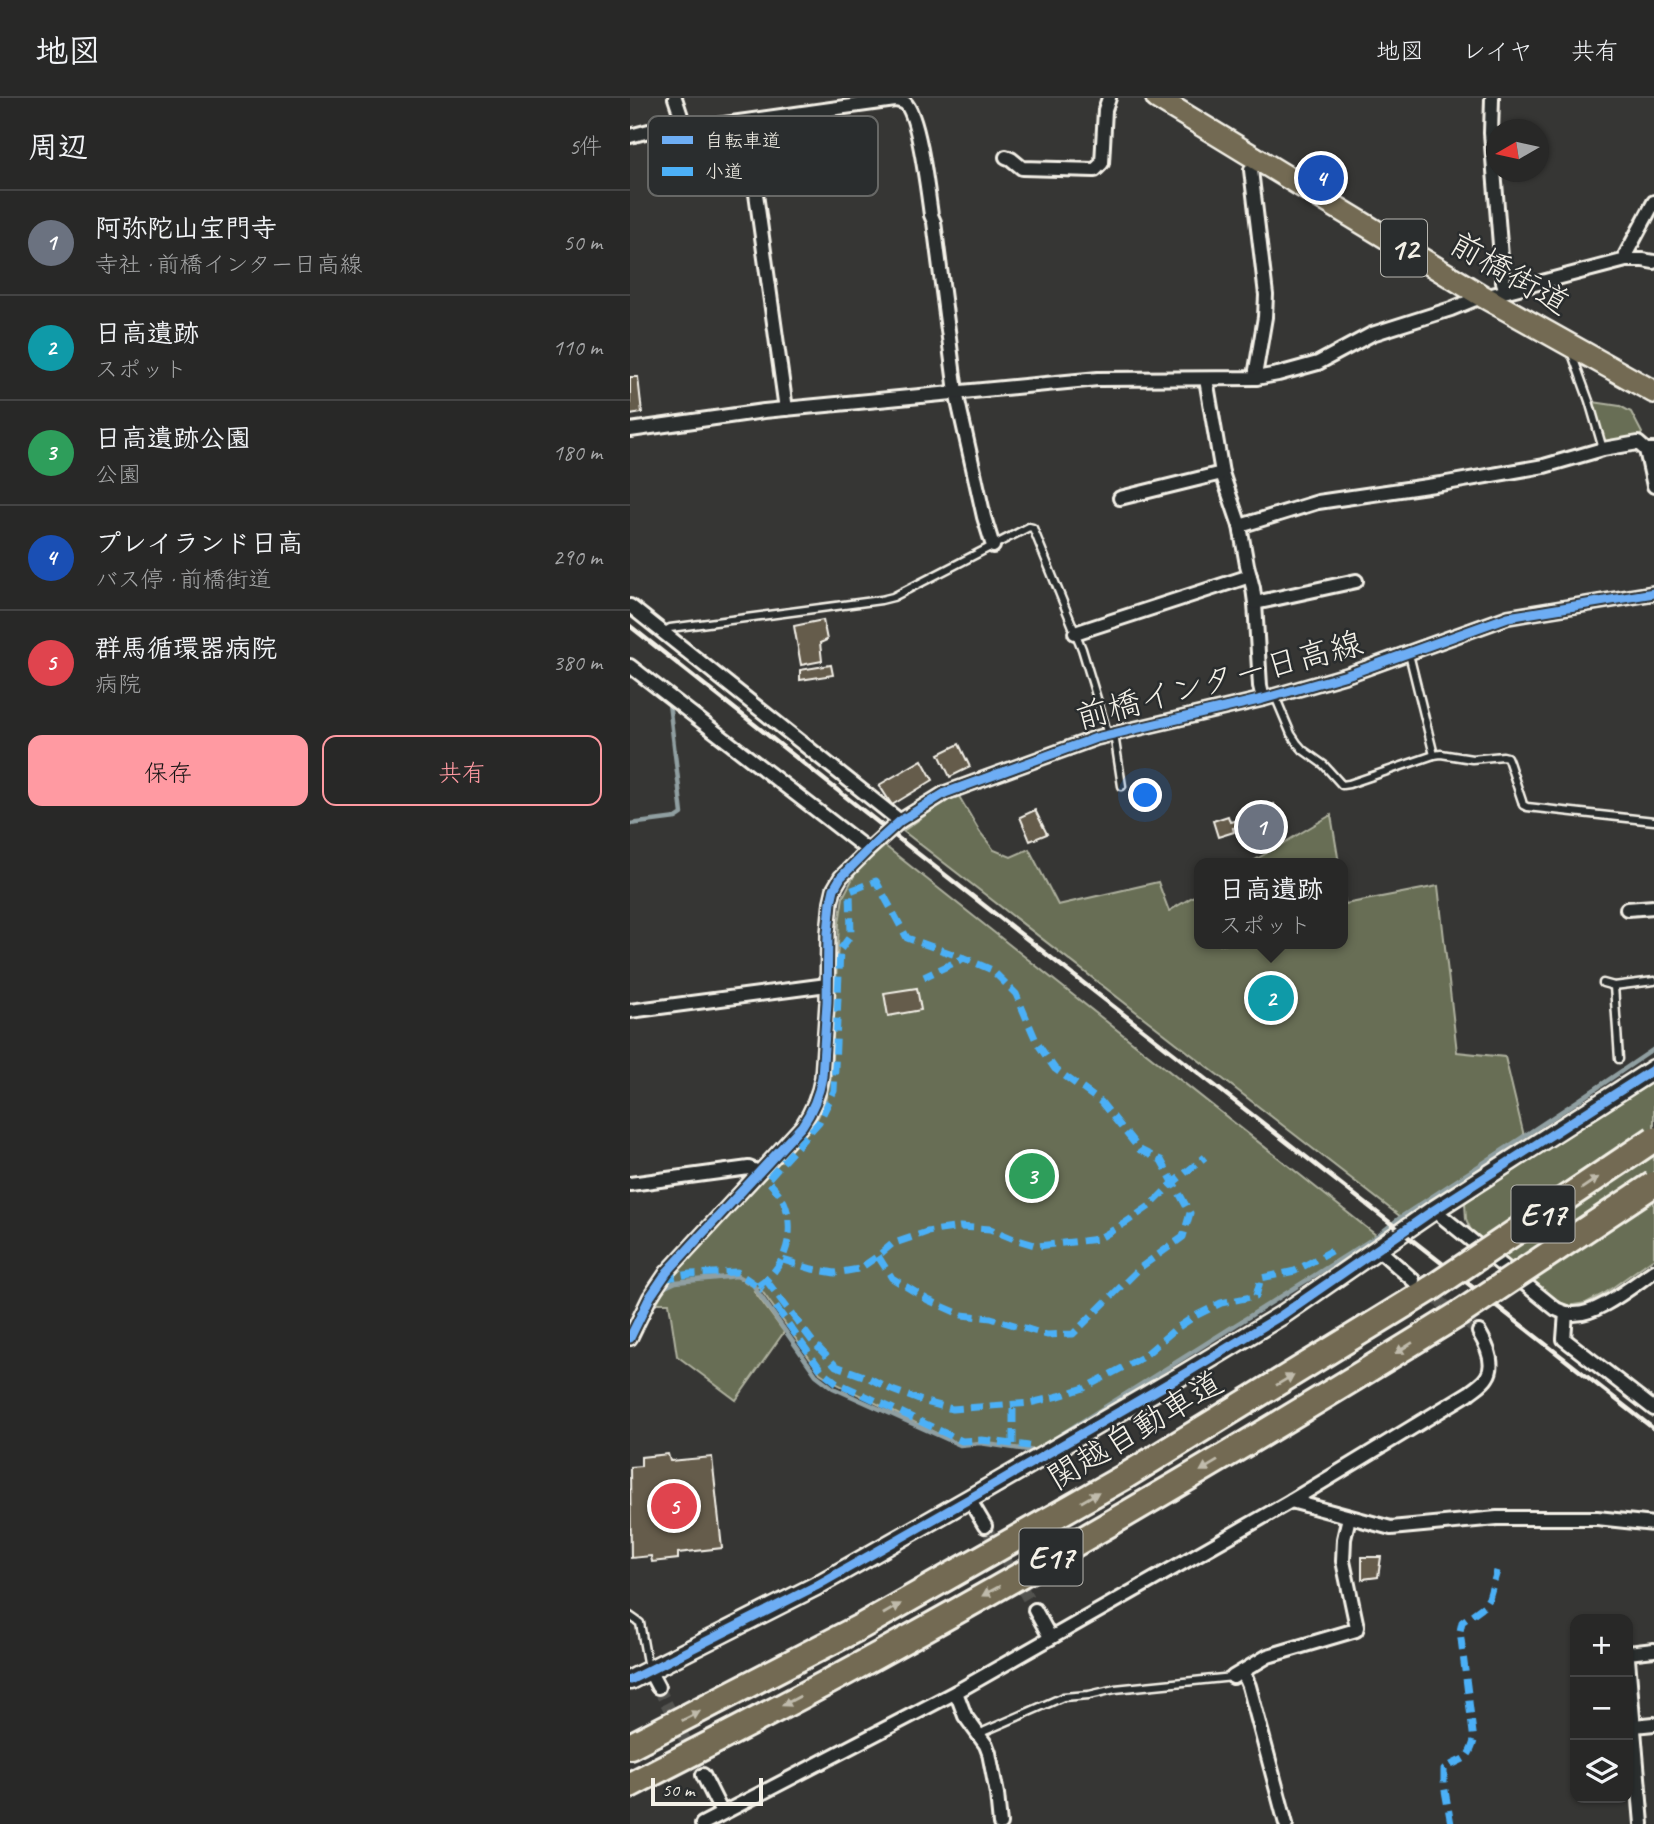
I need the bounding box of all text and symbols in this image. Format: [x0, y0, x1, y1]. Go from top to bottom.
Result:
text: 地図 [35, 30, 101, 72]
text: 地図 [1376, 36, 1424, 66]
text: レイヤ [1462, 36, 1533, 66]
text: 共有 [1571, 36, 1619, 66]
legend [648, 116, 878, 196]
north arrow [1486, 119, 1549, 182]
text: 周辺 [28, 128, 88, 166]
text: 自転車道 [705, 129, 781, 153]
text: 5件 [569, 132, 602, 161]
pin: 4 [1298, 152, 1344, 204]
text: 小道 [705, 160, 743, 184]
text: 阿弥陀山宝門寺 [95, 212, 277, 245]
road number: 12 [1381, 219, 1427, 276]
street label: 前橋街道 [1442, 222, 1578, 324]
text: 1 [46, 228, 56, 257]
text: 50 m [563, 228, 602, 257]
text: 寺社 · 前橋インター日高線 [95, 250, 363, 279]
text: 日高遺跡 [95, 317, 199, 350]
text: 2 [46, 333, 56, 362]
text: 110 m [553, 333, 602, 362]
text: スポット [95, 355, 187, 384]
text: 日高遺跡公園 [95, 422, 251, 455]
text: 3 [46, 438, 56, 467]
text: 180 m [553, 438, 602, 467]
text: 公園 [95, 460, 141, 489]
text: プレイランド日高 [95, 527, 303, 560]
text: 4 [46, 543, 56, 572]
text: 290 m [553, 543, 602, 572]
text: バス停 · 前橋街道 [95, 565, 271, 594]
street label: 前橋インター日高線 [1071, 621, 1367, 739]
text: 群馬循環器病院 [95, 632, 277, 665]
text: 5 [46, 648, 56, 677]
text: 380 m [553, 648, 602, 677]
text: 病院 [95, 670, 141, 699]
button: 保存 [28, 735, 308, 806]
button: 共有 [322, 735, 602, 806]
your location [1128, 778, 1162, 812]
pin: 1 [1238, 801, 1284, 853]
popup [1194, 858, 1348, 949]
text: 日高遺跡 [1219, 873, 1323, 906]
text: スポット [1219, 911, 1311, 940]
pin: 2 [1248, 972, 1294, 1024]
pin: 3 [1009, 1150, 1055, 1202]
one-way arrow [1581, 1176, 1599, 1190]
road number: E17 [1511, 1185, 1574, 1242]
one-way arrow [1394, 1342, 1413, 1355]
street label: 関越自動車道 [1039, 1361, 1231, 1499]
one-way arrow [1275, 1373, 1294, 1386]
one-way arrow [1200, 1460, 1219, 1472]
pin: 5 [651, 1480, 697, 1532]
one-way arrow [1080, 1491, 1100, 1503]
road number: E17 [1020, 1528, 1082, 1586]
one-way arrow [981, 1585, 1000, 1598]
one-way arrow [882, 1603, 902, 1615]
map controls [1570, 1614, 1633, 1803]
button: + [1570, 1614, 1633, 1677]
button: − [1570, 1677, 1633, 1740]
one-way arrow [781, 1695, 801, 1706]
one-way arrow [681, 1710, 701, 1721]
button: layers [1570, 1740, 1633, 1803]
scale bar [651, 1775, 763, 1807]
text: 50 m [662, 1778, 694, 1802]

